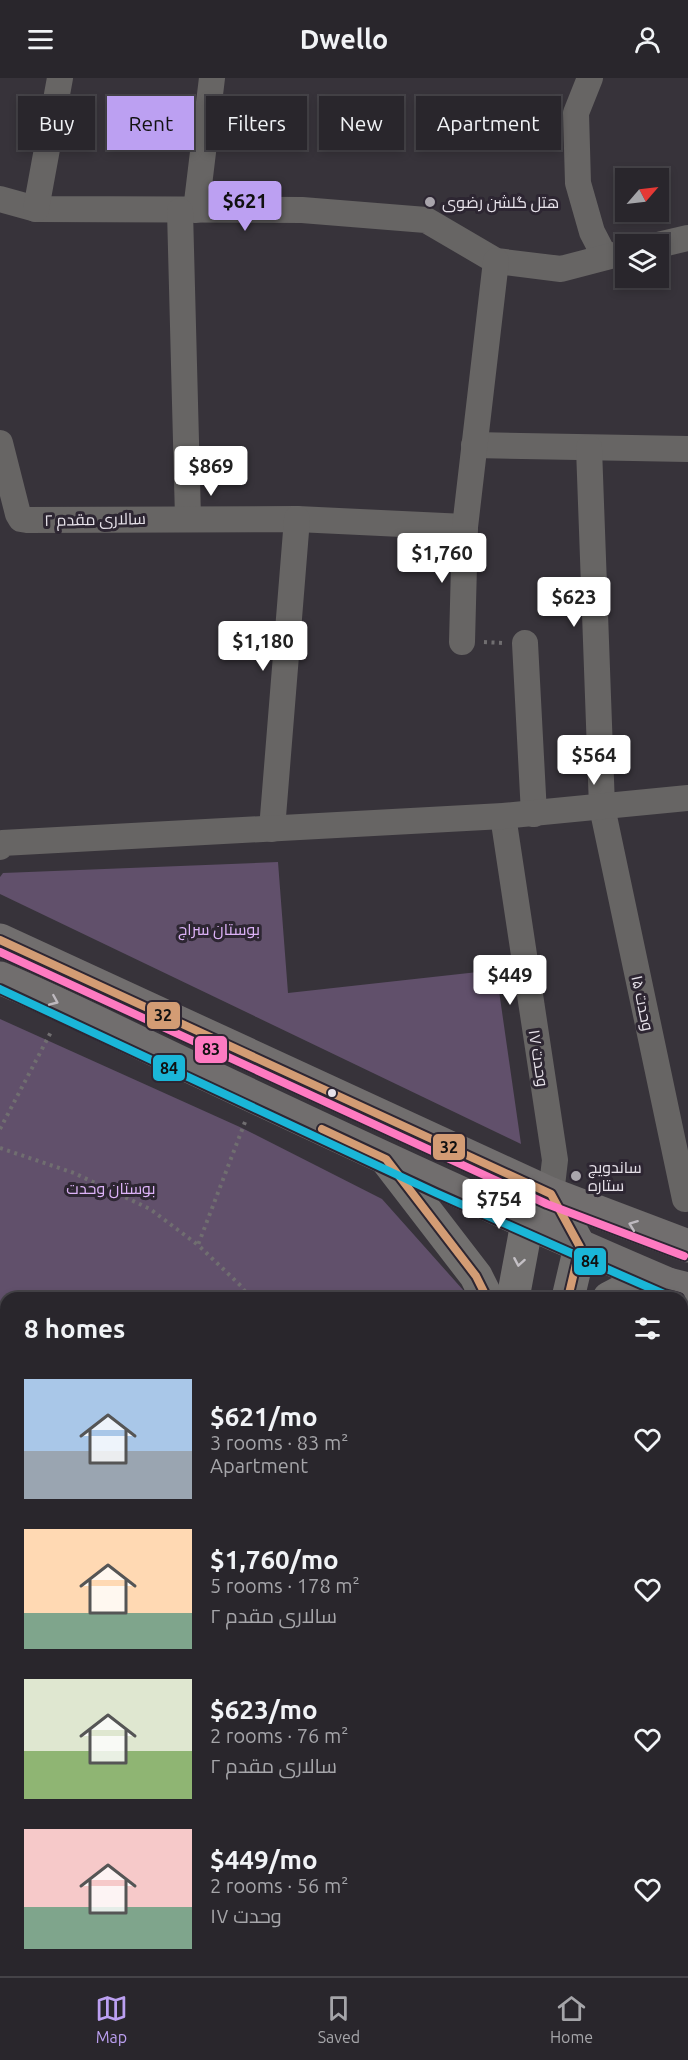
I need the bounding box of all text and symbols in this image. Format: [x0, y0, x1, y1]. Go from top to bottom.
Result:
icon: menu [24, 23, 57, 56]
icon: person [631, 23, 664, 56]
text: Dwello [300, 24, 388, 54]
chip: Buy [18, 96, 95, 150]
chip: Rent [107, 96, 194, 150]
chip: Filters [206, 96, 307, 150]
chip: New [319, 96, 404, 150]
chip: Apartment [416, 96, 561, 150]
north arrow [615, 168, 669, 222]
map controls [615, 168, 669, 288]
pin: $621 [209, 181, 281, 232]
text: $621 [222, 189, 268, 212]
place label: هتل گلشن رضوی [442, 193, 559, 213]
marker: هتل گلشن رضوی [423, 195, 437, 209]
button: layers [615, 234, 669, 288]
pin: $869 [175, 446, 247, 497]
text: $869 [188, 454, 234, 477]
street label: سالاری مقدم ۲ [44, 509, 146, 532]
pin: $1,760 [393, 533, 491, 584]
text: $1,760 [411, 541, 473, 564]
pin: $623 [538, 577, 610, 628]
text: $623 [551, 585, 597, 608]
pin: $1,180 [214, 621, 312, 672]
text: $1,180 [232, 629, 294, 652]
pin: $564 [558, 735, 630, 786]
text: $564 [571, 743, 617, 766]
park label: بوستان سراج [178, 920, 260, 941]
pin: $449 [474, 955, 546, 1006]
text: $449 [487, 963, 533, 986]
street label: وحدت ۱۵ [627, 974, 658, 1033]
one-way arrow [48, 994, 59, 1006]
line badge: 32 [146, 1001, 181, 1030]
text: 32 [154, 1006, 172, 1024]
street label: وحدت ۱۷ [525, 1028, 552, 1088]
line badge: 83 [194, 1035, 228, 1064]
text: 83 [202, 1040, 220, 1058]
line badge: 84 [152, 1054, 186, 1082]
text: 84 [160, 1059, 178, 1077]
unlabelled marker [326, 1087, 338, 1099]
line badge: 32 [432, 1133, 466, 1161]
text: 32 [440, 1138, 458, 1156]
place label: ساندویچ ستاره [588, 1158, 642, 1195]
marker: ساندویچ ستاره [569, 1169, 583, 1183]
park label: بوستان وحدت [66, 1179, 156, 1199]
pin: $754 [463, 1179, 535, 1230]
text: $754 [476, 1187, 522, 1210]
one-way arrow [628, 1220, 639, 1233]
line badge: 84 [573, 1247, 607, 1276]
text: 84 [581, 1252, 599, 1270]
one-way arrow [514, 1258, 526, 1267]
icon: filters [631, 1312, 664, 1345]
text: 8 homes [24, 1314, 125, 1343]
text: $621/mo [210, 1402, 318, 1431]
icon: home [72, 1403, 144, 1475]
icon: heart [631, 1423, 664, 1456]
text: 3 rooms · 83 m² [210, 1431, 348, 1454]
text: Apartment [210, 1454, 308, 1477]
text: $1,760/mo [210, 1545, 339, 1574]
icon: home [72, 1553, 144, 1625]
icon: heart [631, 1573, 664, 1606]
text: 5 rooms · 178 m² [210, 1574, 360, 1597]
text: سالاری مقدم ۲ [210, 1604, 337, 1627]
text: $623/mo [210, 1695, 318, 1724]
icon: home [72, 1703, 144, 1775]
icon: heart [631, 1723, 664, 1756]
text: 2 rooms · 76 m² [210, 1724, 348, 1747]
text: سالاری مقدم ۲ [210, 1754, 337, 1777]
text: $449/mo [210, 1845, 318, 1874]
icon: home [72, 1853, 144, 1925]
icon: heart [631, 1873, 664, 1906]
text: 2 rooms · 56 m² [210, 1874, 348, 1897]
text: وحدت ۱۷ [210, 1904, 282, 1927]
tab: Map [95, 1992, 128, 2046]
tab: Saved [318, 1992, 360, 2046]
tab: Home [550, 1992, 593, 2046]

